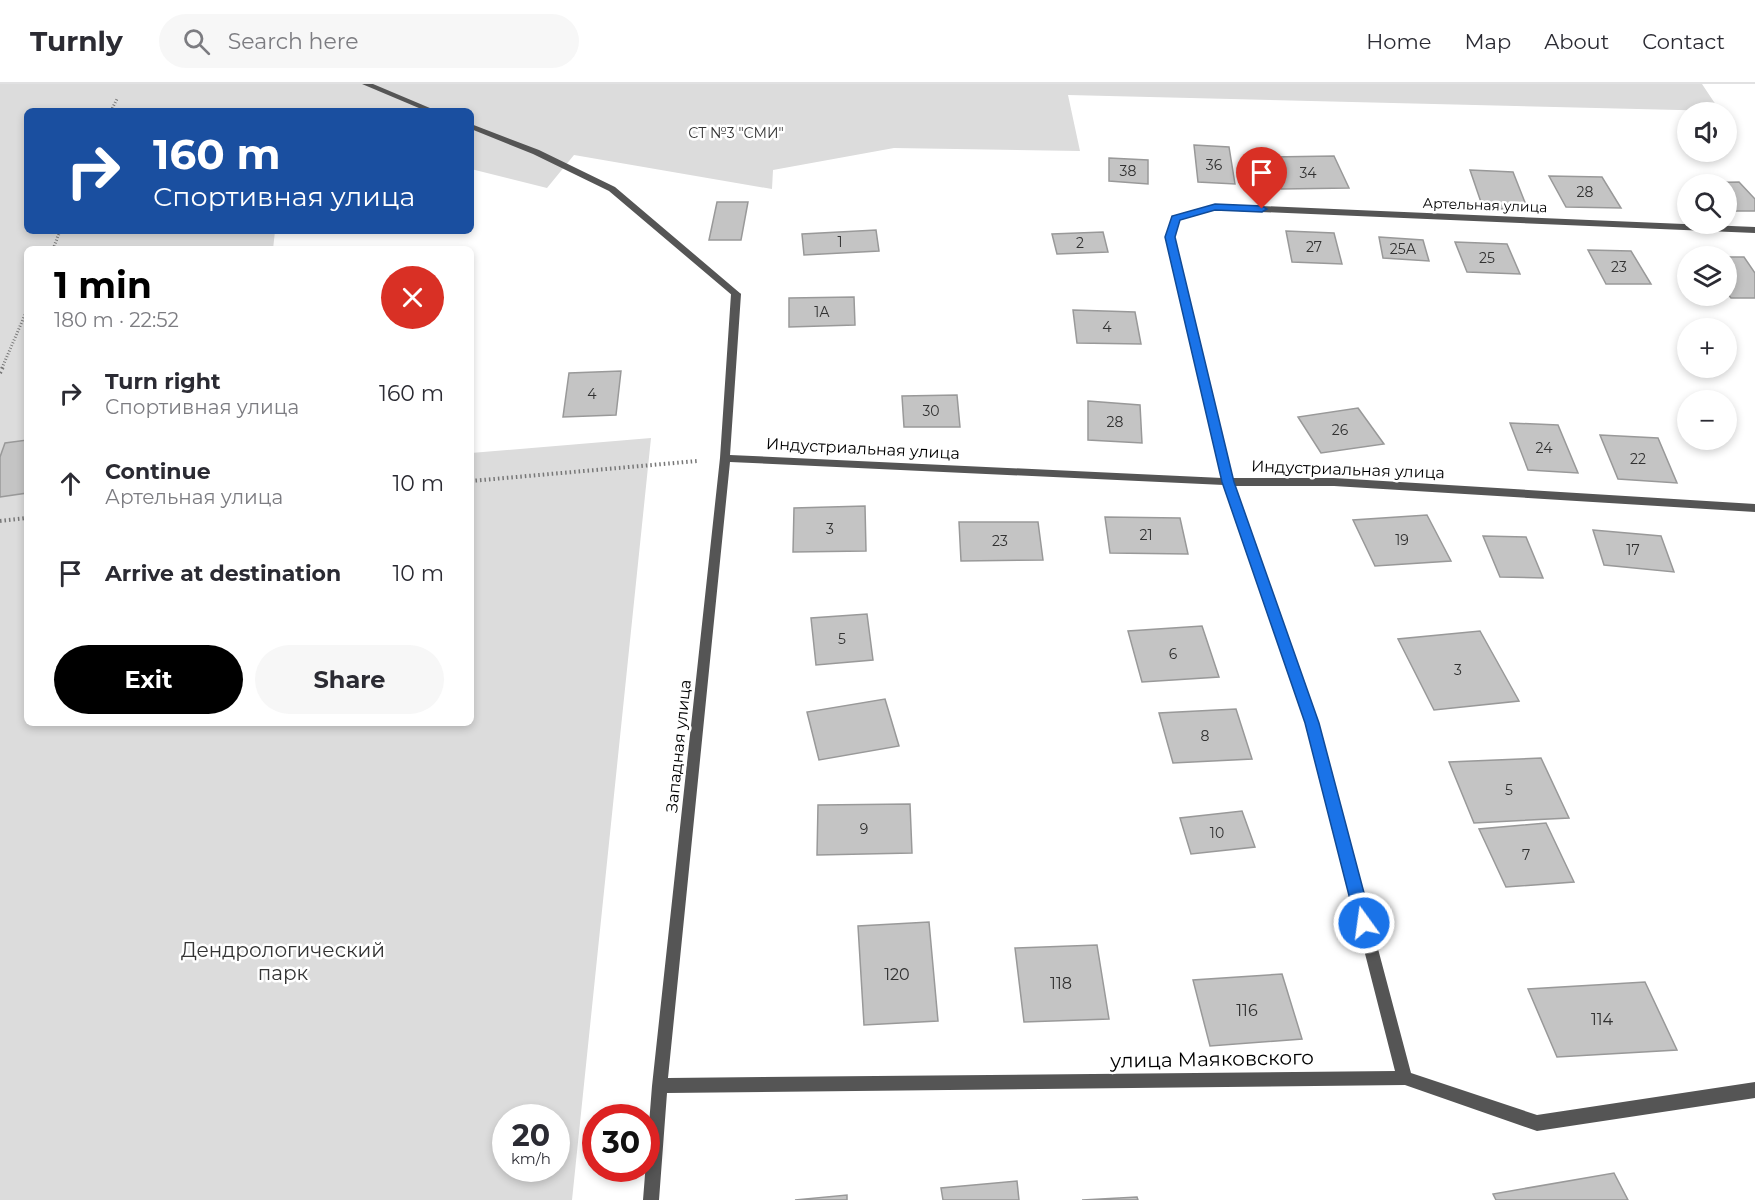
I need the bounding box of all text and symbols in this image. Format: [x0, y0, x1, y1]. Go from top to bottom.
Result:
search box [159, 14, 579, 68]
text: Turnly [30, 24, 123, 58]
icon: search [180, 25, 213, 58]
text: Search here [228, 28, 359, 55]
text: Home [1366, 29, 1431, 54]
text: Map [1464, 29, 1511, 54]
text: About [1544, 29, 1609, 54]
text: Contact [1642, 29, 1725, 54]
map controls [1677, 102, 1737, 450]
button: sound [1677, 102, 1737, 162]
park label: СТ №3 "СМИ" [688, 124, 784, 142]
text: 160 m [153, 128, 281, 180]
icon: right [54, 132, 132, 210]
pin [1236, 147, 1287, 209]
house number: 36 [1206, 156, 1223, 174]
icon: arrive [1245, 156, 1278, 189]
house number: 38 [1120, 162, 1136, 180]
house number: 34 [1299, 164, 1317, 182]
button: search [1677, 174, 1737, 234]
text: Спортивная улица [153, 180, 415, 213]
house number: 28 [1577, 183, 1594, 201]
street label: Артельная улица [1422, 194, 1548, 216]
house number: 1 [837, 233, 843, 251]
house number: 2 [1076, 234, 1084, 252]
house number: 27 [1306, 238, 1322, 256]
house number: 25А [1390, 240, 1417, 258]
button: layers [1677, 246, 1737, 306]
house number: 25 [1479, 249, 1495, 267]
house number: 23 [1611, 258, 1627, 276]
text: 1 min [54, 263, 152, 307]
button: close [381, 266, 444, 329]
house number: 1А [814, 303, 830, 321]
text: 180 m · 22:52 [54, 308, 179, 332]
house number: 4 [1102, 318, 1112, 336]
button: + [1677, 318, 1737, 378]
text: Turn right [105, 368, 220, 395]
icon: right [54, 377, 87, 410]
text: 160 m [379, 380, 444, 407]
house number: 4 [587, 385, 597, 403]
button: − [1677, 390, 1737, 450]
text: Спортивная улица [105, 395, 299, 419]
house number: 30 [922, 402, 940, 420]
house number: 28 [1107, 413, 1124, 431]
house number: 26 [1332, 421, 1349, 439]
street label: Индустриальная улица [766, 434, 960, 463]
house number: 24 [1536, 439, 1553, 457]
house number: 22 [1630, 450, 1646, 468]
street label: Индустриальная улица [1251, 457, 1445, 482]
text: Continue [105, 458, 211, 485]
icon: ahead [54, 467, 87, 500]
text: 10 m [392, 470, 444, 497]
text: Артельная улица [105, 485, 283, 509]
house number: 3 [826, 520, 834, 538]
house number: 21 [1139, 526, 1153, 544]
house number: 19 [1395, 531, 1409, 549]
house number: 23 [992, 532, 1008, 550]
house number: 17 [1626, 541, 1640, 559]
icon: arrive [54, 557, 87, 590]
text: Arrive at destination [105, 560, 341, 587]
text: 10 m [392, 560, 444, 587]
house number: 5 [838, 630, 846, 648]
button: Exit [54, 645, 243, 714]
button: Share [255, 645, 444, 714]
house number: 6 [1169, 645, 1178, 663]
house number: 3 [1454, 661, 1462, 679]
street label: Западная улица [662, 679, 695, 814]
house number: 8 [1201, 727, 1210, 745]
house number: 5 [1505, 781, 1513, 799]
house number: 9 [860, 820, 868, 838]
house number: 10 [1210, 824, 1224, 842]
house number: 7 [1522, 846, 1530, 864]
position arrow [1332, 891, 1396, 955]
park label: Дендрологический парк [181, 938, 385, 985]
house number: 120 [884, 965, 910, 984]
house number: 118 [1050, 974, 1072, 993]
house number: 116 [1236, 1001, 1258, 1020]
house number: 114 [1591, 1010, 1613, 1029]
street label: улица Маяковского [1109, 1045, 1314, 1073]
speed limit sign: 30 [582, 1104, 660, 1182]
text: 20 [512, 1117, 550, 1154]
text: km/h [511, 1149, 551, 1168]

